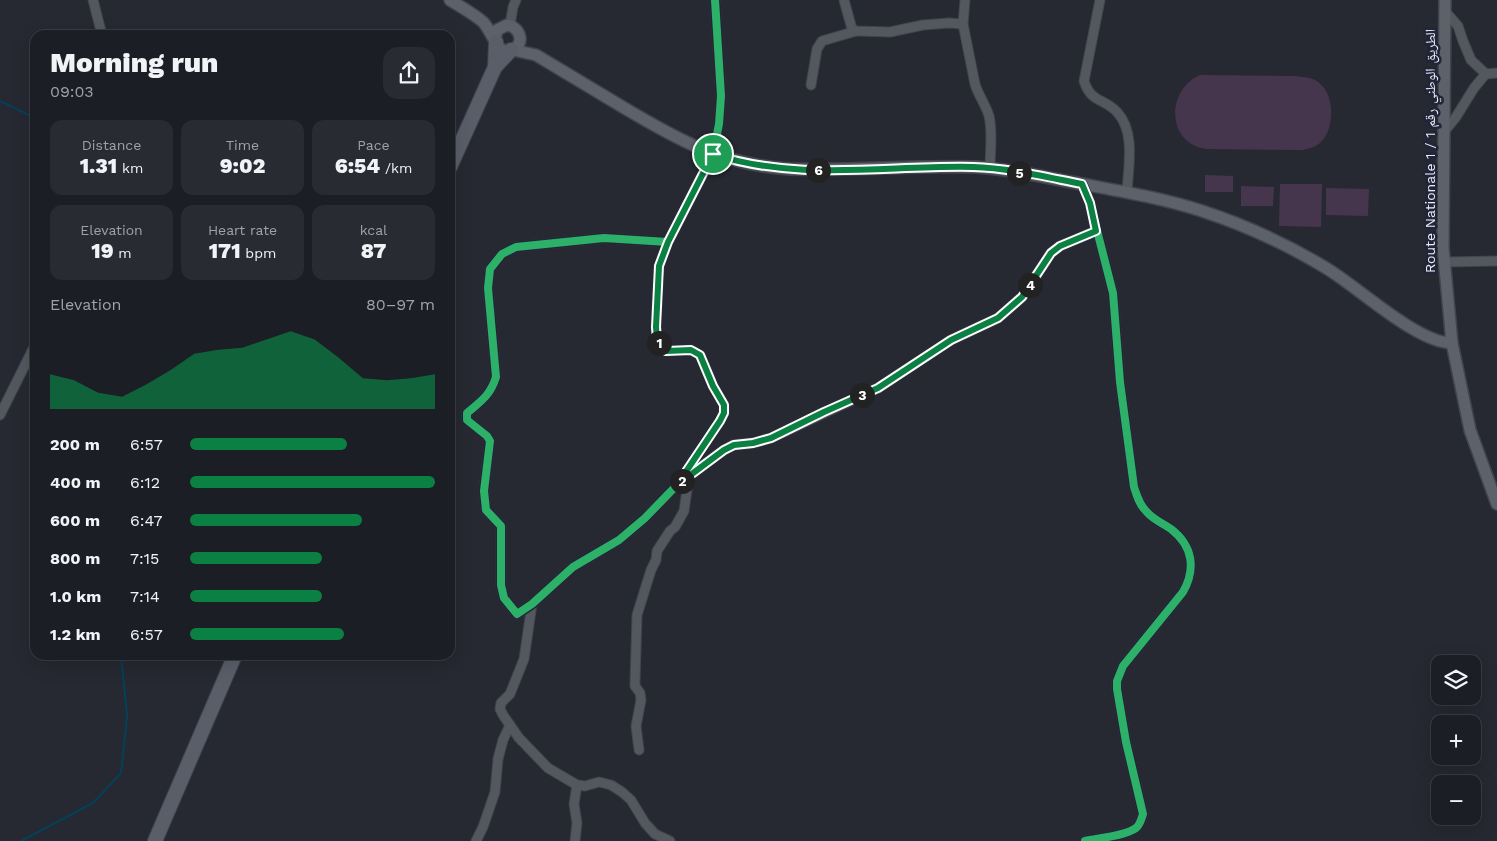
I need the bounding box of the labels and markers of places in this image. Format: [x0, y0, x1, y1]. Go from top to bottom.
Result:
pin [692, 133, 734, 175]
pin: 6 [806, 158, 830, 182]
pin: 5 [1006, 160, 1032, 186]
pin: 4 [1018, 272, 1042, 298]
pin: 1 [646, 330, 672, 356]
pin: 3 [850, 382, 874, 408]
pin: 2 [670, 468, 694, 494]

